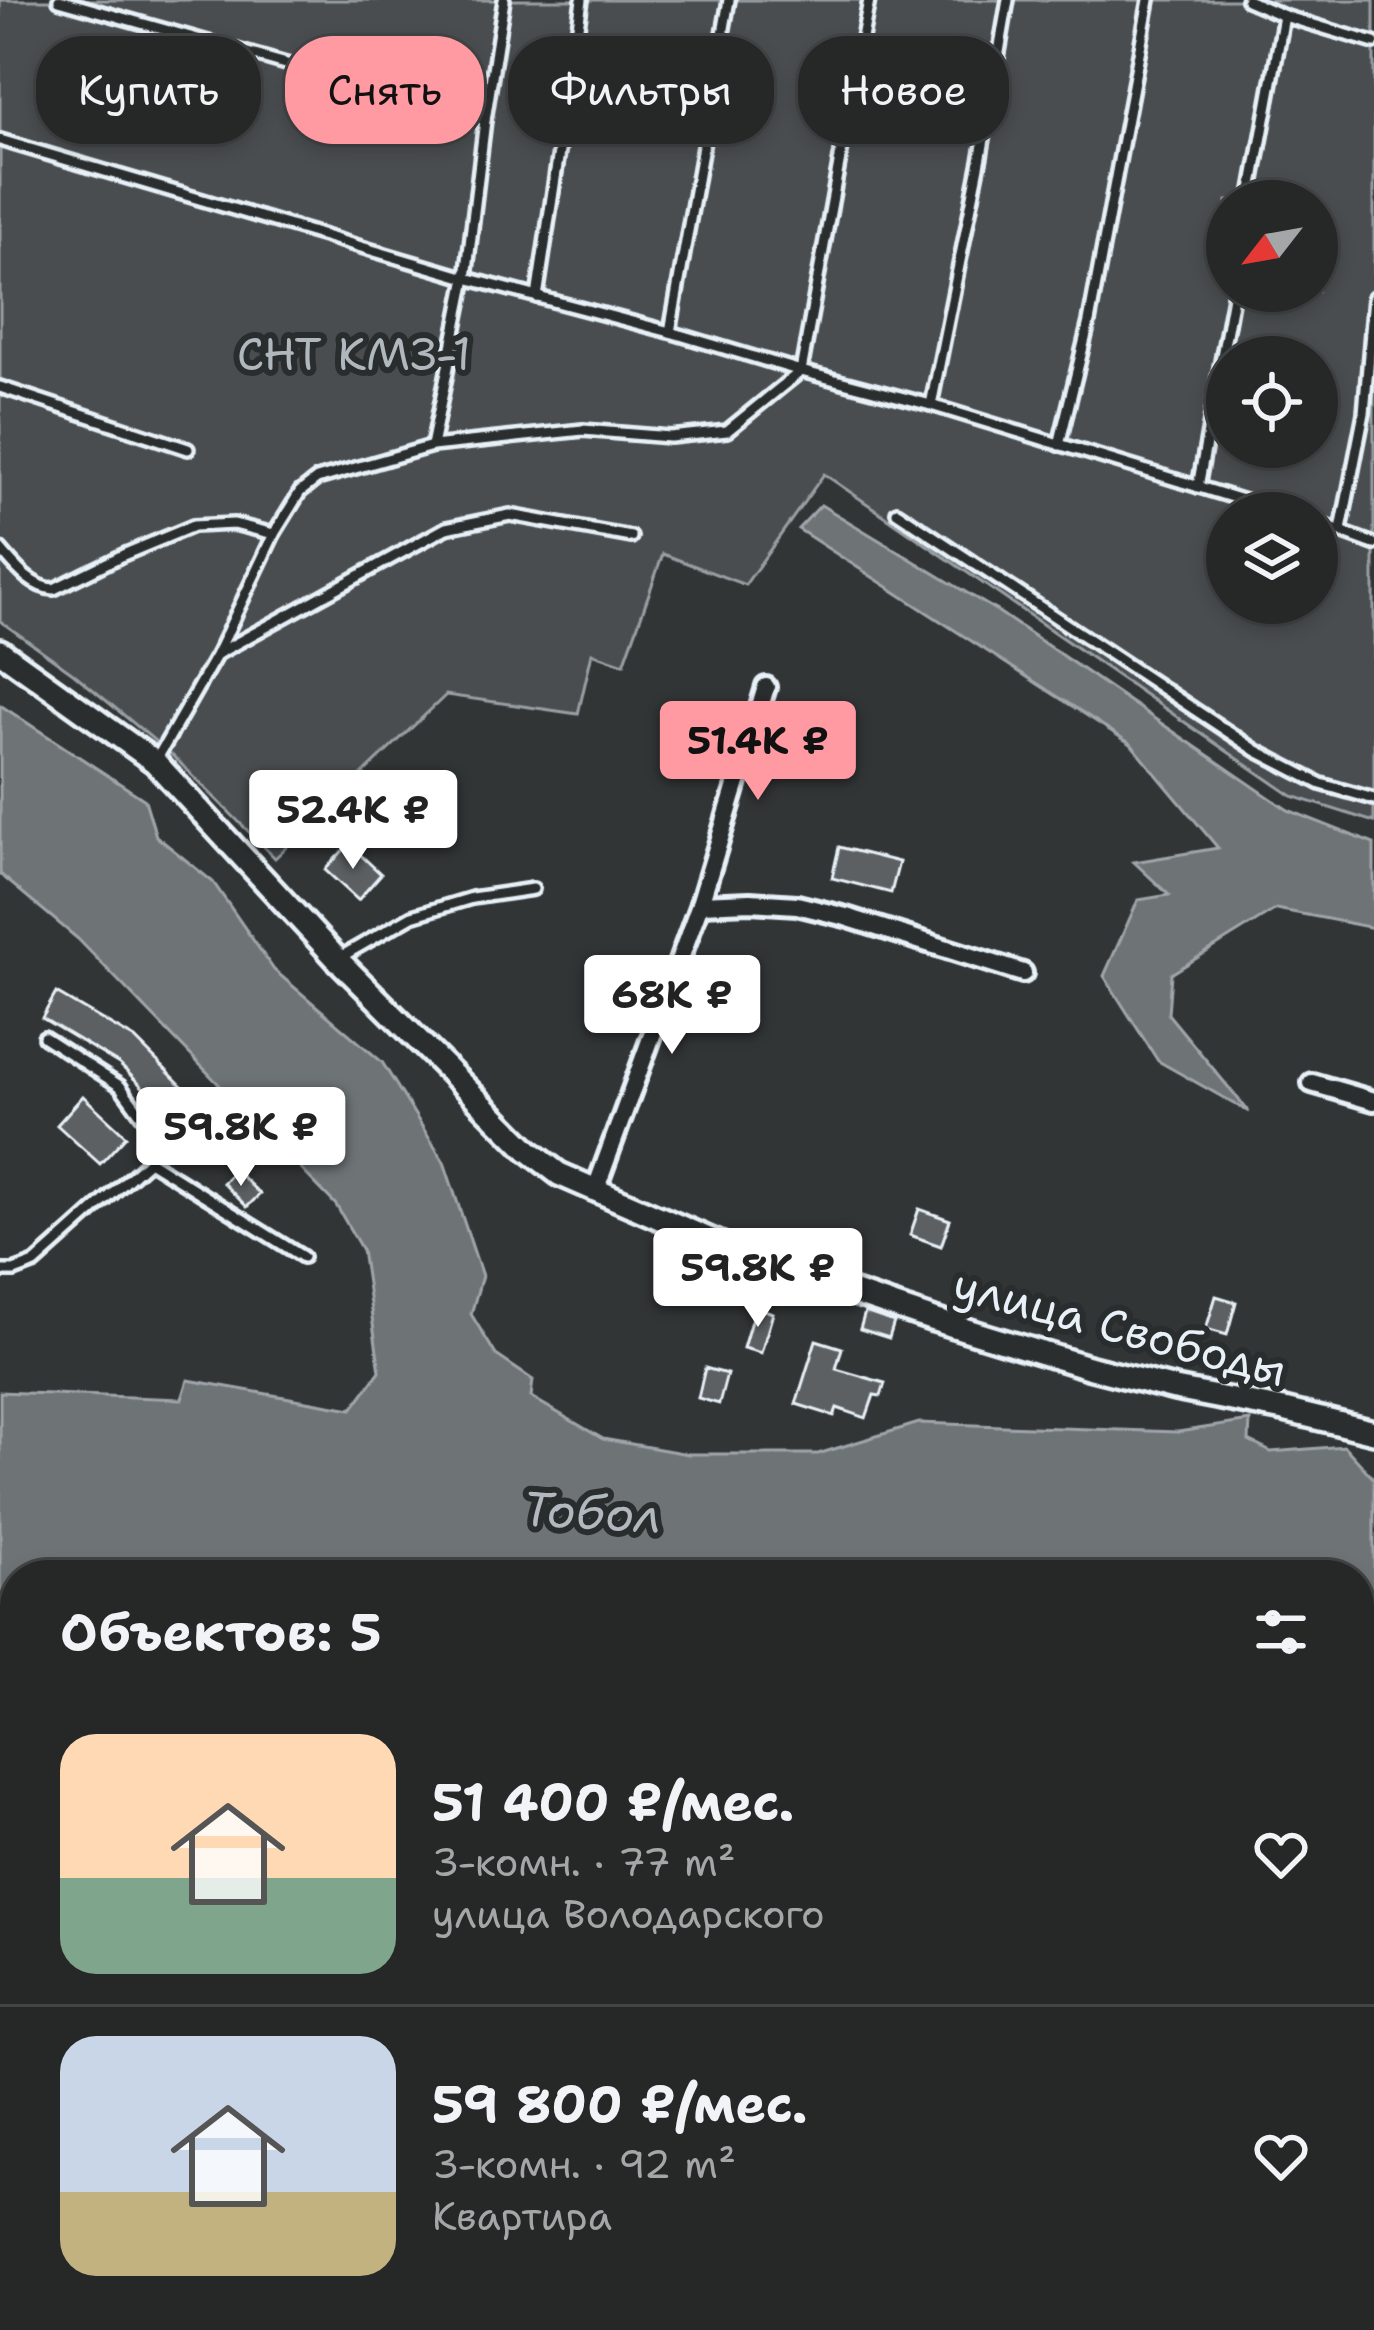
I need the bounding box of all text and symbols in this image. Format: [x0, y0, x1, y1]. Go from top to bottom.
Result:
chip: Купить [36, 36, 261, 144]
chip: Снять [285, 36, 484, 144]
chip: Фильтры [508, 36, 774, 144]
chip: Новое [798, 36, 1009, 144]
north arrow [1206, 180, 1338, 312]
map controls [1206, 180, 1338, 624]
park label: СНТ КМЗ-1 [237, 324, 471, 384]
button: locate [1206, 336, 1338, 468]
button: layers [1206, 492, 1338, 624]
pin: 51.4K ₽ [647, 701, 869, 803]
text: 51.4K ₽ [687, 714, 829, 766]
pin: 52.4K ₽ [242, 770, 464, 872]
text: 52.4K ₽ [276, 783, 430, 835]
pin: 68K ₽ [588, 955, 756, 1057]
text: 68K ₽ [611, 968, 733, 1020]
pin: 59.8K ₽ [130, 1087, 352, 1189]
text: 59.8K ₽ [163, 1100, 319, 1152]
pin: 59.8K ₽ [647, 1228, 869, 1330]
text: 59.8K ₽ [680, 1241, 836, 1293]
street label: улица Свободы [947, 1254, 1293, 1400]
water label: Тобол [521, 1476, 663, 1548]
text: Объектов: 5 [60, 1598, 382, 1666]
icon: filters [1248, 1599, 1314, 1665]
text: 51 400 ₽/мес. [432, 1768, 794, 1836]
icon: home [156, 1782, 300, 1926]
icon: heart [1248, 1821, 1314, 1887]
text: 3-комн. · 77 m² [432, 1836, 736, 1888]
text: улица Володарского [432, 1888, 825, 1940]
text: 59 800 ₽/мес. [432, 2070, 808, 2138]
icon: home [156, 2084, 300, 2228]
icon: heart [1248, 2123, 1314, 2189]
text: 3-комн. · 92 m² [432, 2138, 736, 2190]
text: Квартира [432, 2190, 612, 2242]

